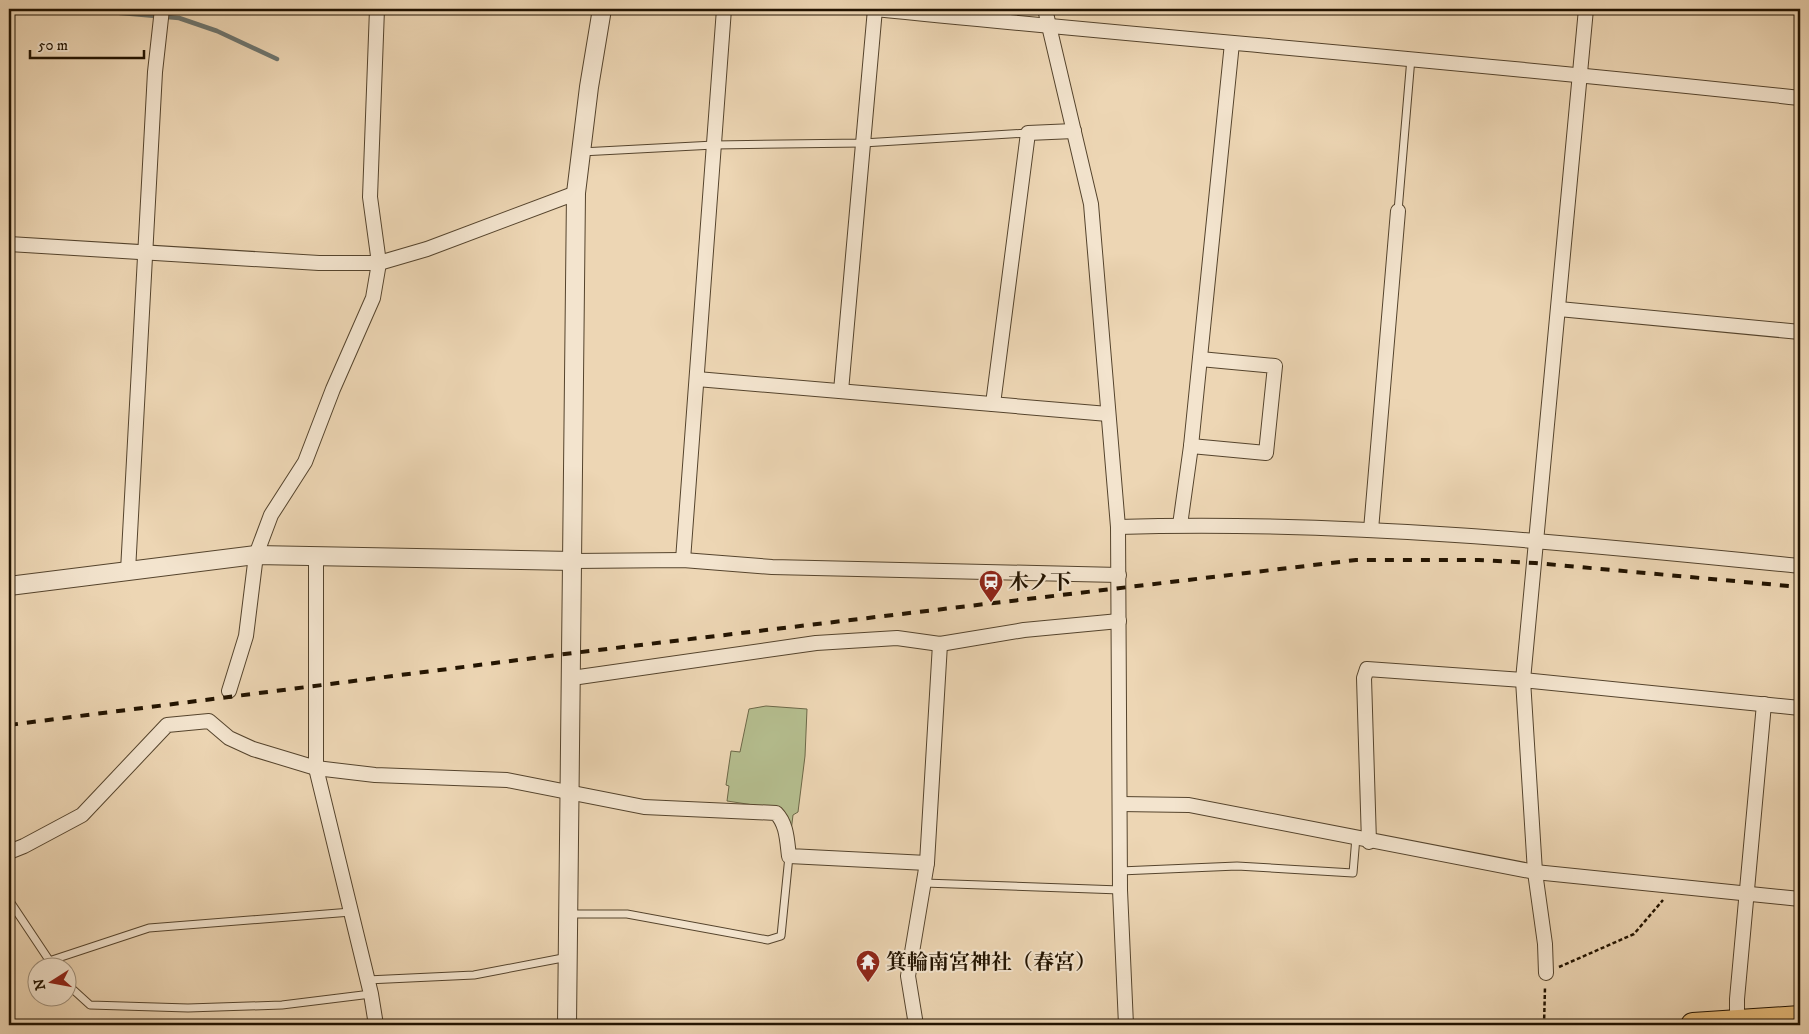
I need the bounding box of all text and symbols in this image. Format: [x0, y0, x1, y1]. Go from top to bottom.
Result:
scale bar [30, 28, 144, 60]
text: 50 m [38, 36, 68, 55]
station icon: 木ノ下 [978, 569, 1004, 603]
place label: 木ノ下 [1008, 570, 1071, 596]
temple icon: 箕輪南宮神社（春宮） [855, 949, 881, 983]
place label: 箕輪南宮神社（春宮） [886, 950, 1096, 976]
north arrow [28, 956, 78, 1006]
text: N [30, 976, 50, 992]

